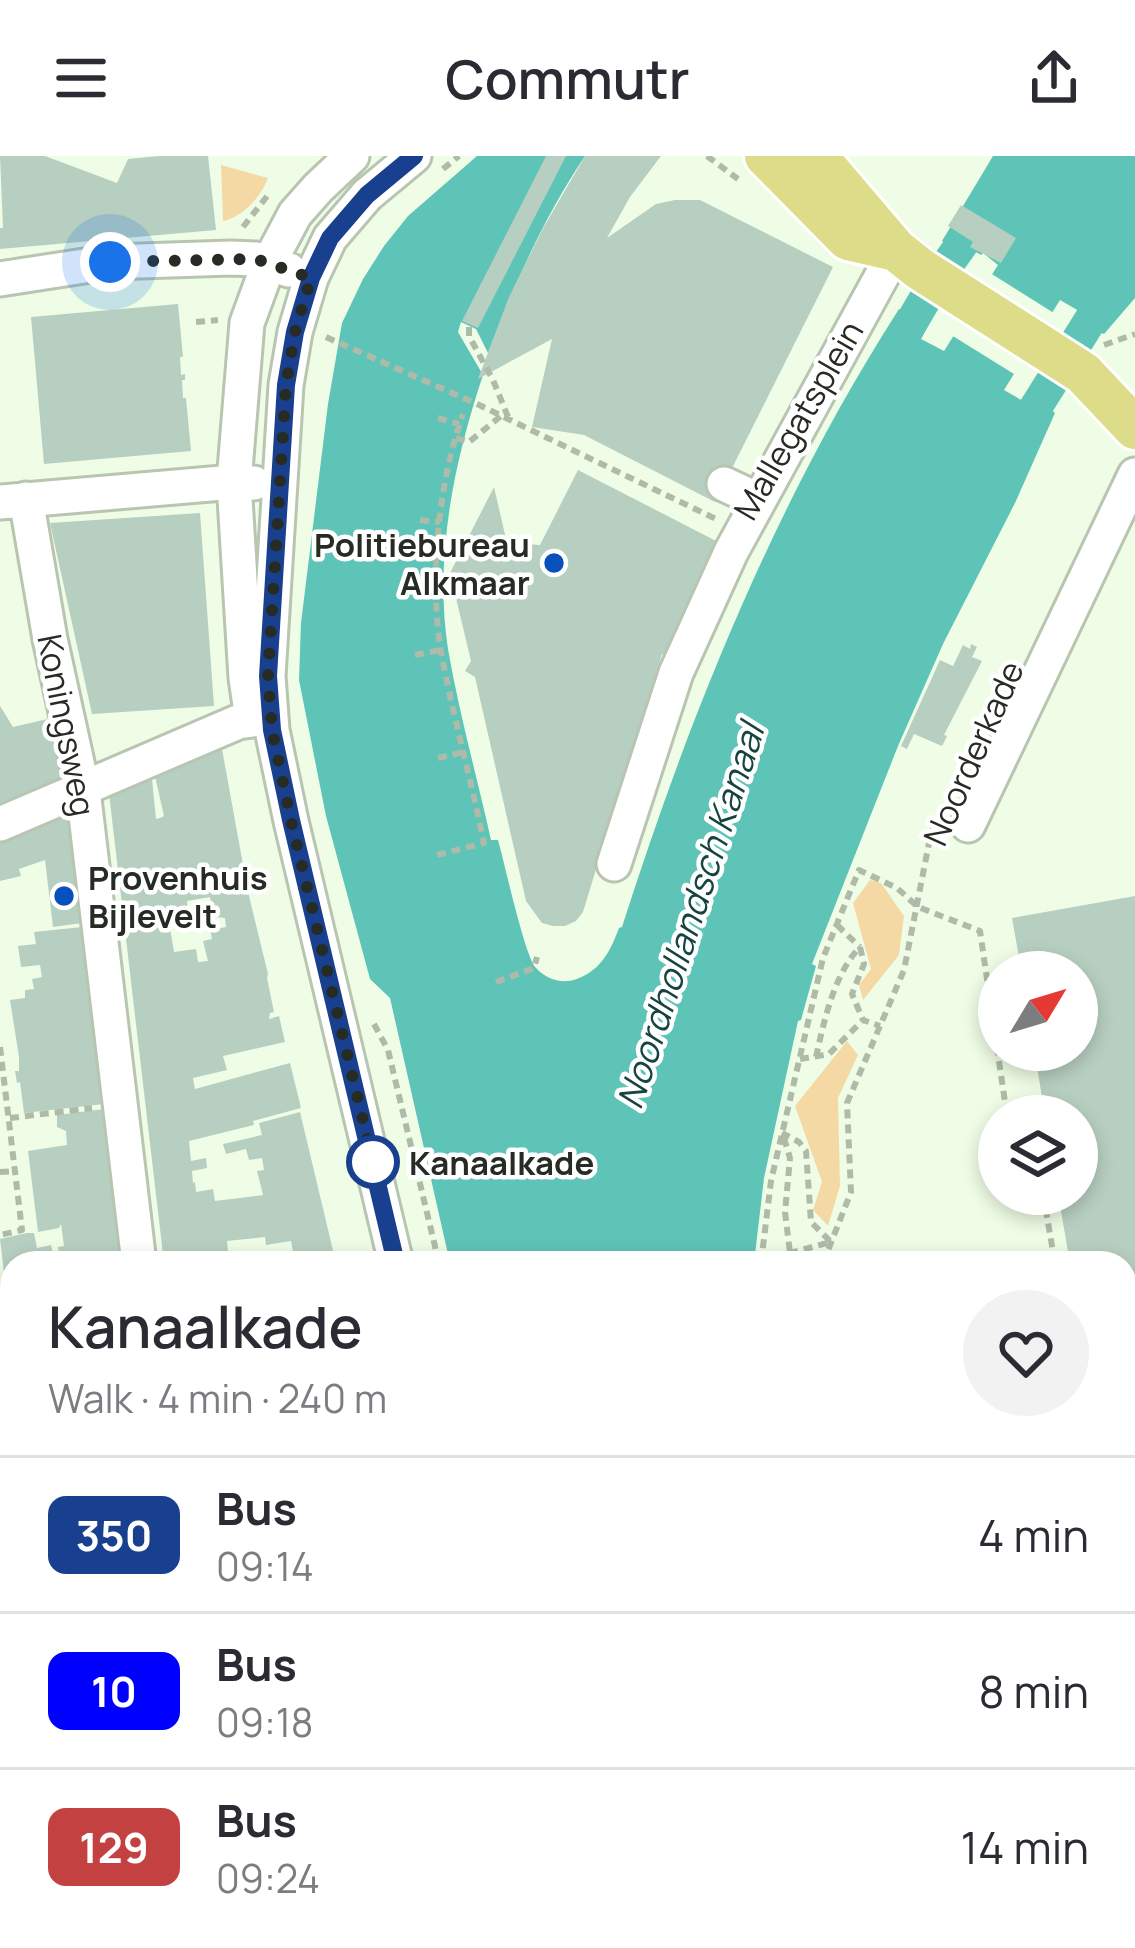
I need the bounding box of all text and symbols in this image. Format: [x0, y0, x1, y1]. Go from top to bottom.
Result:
text: Commutr [445, 41, 690, 115]
icon: menu [48, 45, 114, 111]
icon: share [1021, 45, 1087, 111]
your location [80, 232, 140, 292]
street label: Mallegatsplein [723, 312, 873, 528]
place label: Politiebureau Alkmaar [314, 522, 530, 605]
marker: Politiebureau Alkmaar [541, 550, 567, 576]
street label: Koningsweg [27, 630, 107, 820]
street label: Noorderkade [912, 654, 1034, 852]
water label: Noordhollandsch Kanaal [605, 713, 777, 1115]
place label: Provenhuis Bijlevelt [88, 855, 268, 938]
marker: Provenhuis Bijlevelt [51, 883, 77, 909]
north arrow [978, 951, 1098, 1071]
map controls [978, 951, 1098, 1215]
button: layers [978, 1095, 1098, 1215]
marker: Kanaalkade [348, 1137, 398, 1187]
place label: Kanaalkade [409, 1140, 594, 1185]
text: Kanaalkade [48, 1287, 362, 1365]
button: heart [963, 1290, 1089, 1416]
text: Walk · 4 min · 240 m [48, 1371, 387, 1425]
text: Bus [216, 1477, 297, 1539]
text: 4 min [978, 1504, 1089, 1566]
text: 350 [76, 1506, 152, 1564]
text: 09:14 [216, 1539, 314, 1593]
text: Bus [216, 1633, 297, 1695]
text: 8 min [978, 1660, 1089, 1722]
text: 10 [91, 1662, 137, 1720]
text: 09:18 [216, 1695, 314, 1749]
text: Bus [216, 1789, 297, 1851]
text: 14 min [961, 1816, 1089, 1878]
text: 129 [79, 1818, 149, 1876]
text: 09:24 [216, 1851, 320, 1905]

